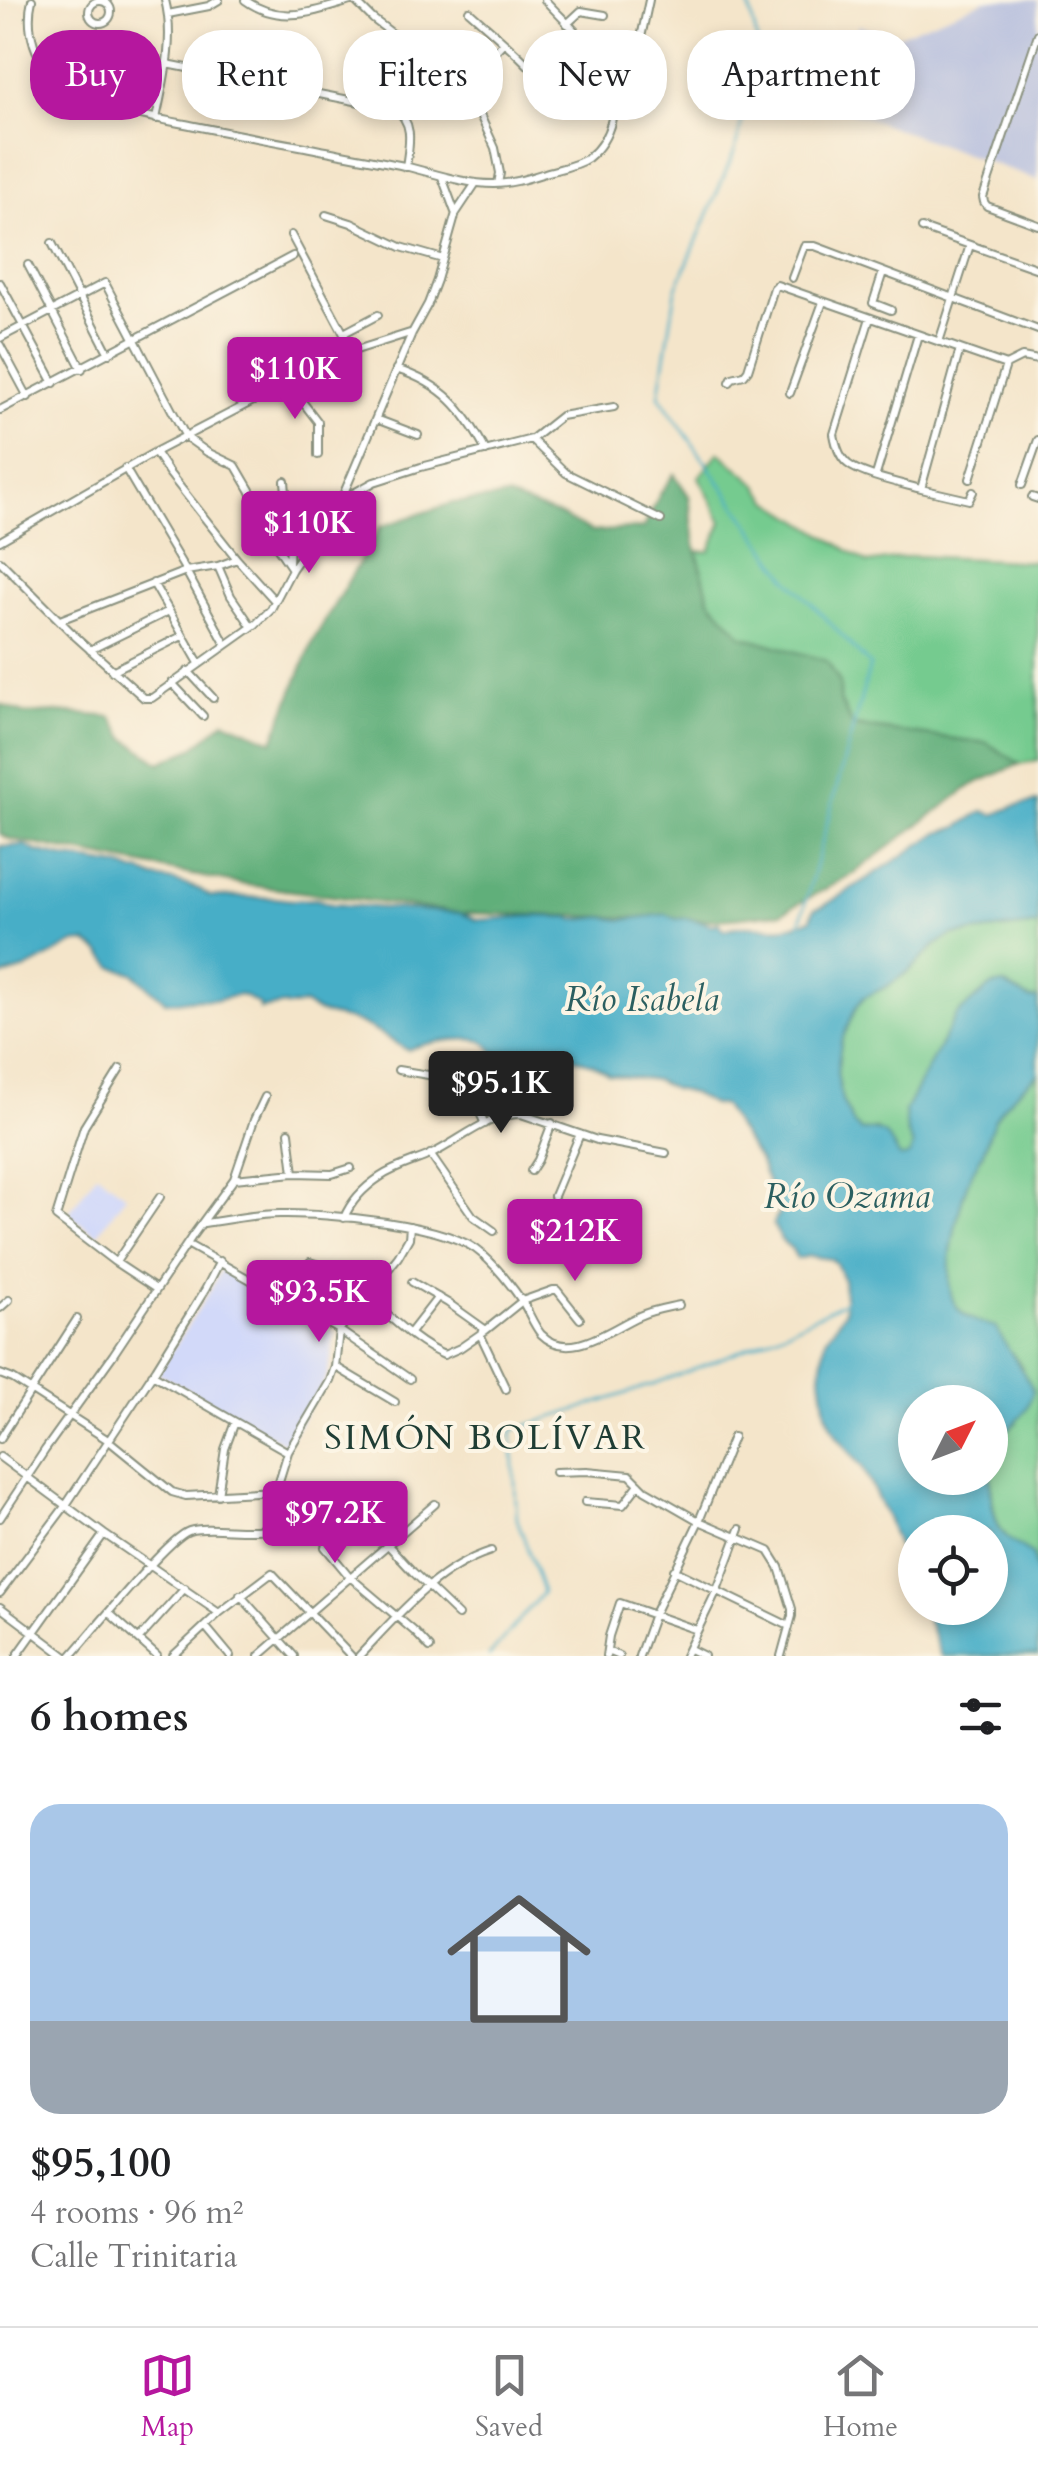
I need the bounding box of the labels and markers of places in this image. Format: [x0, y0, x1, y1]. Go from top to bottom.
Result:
pin: $110K [225, 337, 365, 422]
pin: $110K [239, 491, 379, 576]
pin: $95.1K [420, 1051, 582, 1136]
pin: $212K [505, 1199, 645, 1284]
pin: $93.5K [238, 1260, 400, 1345]
pin: $97.2K [254, 1481, 416, 1566]

